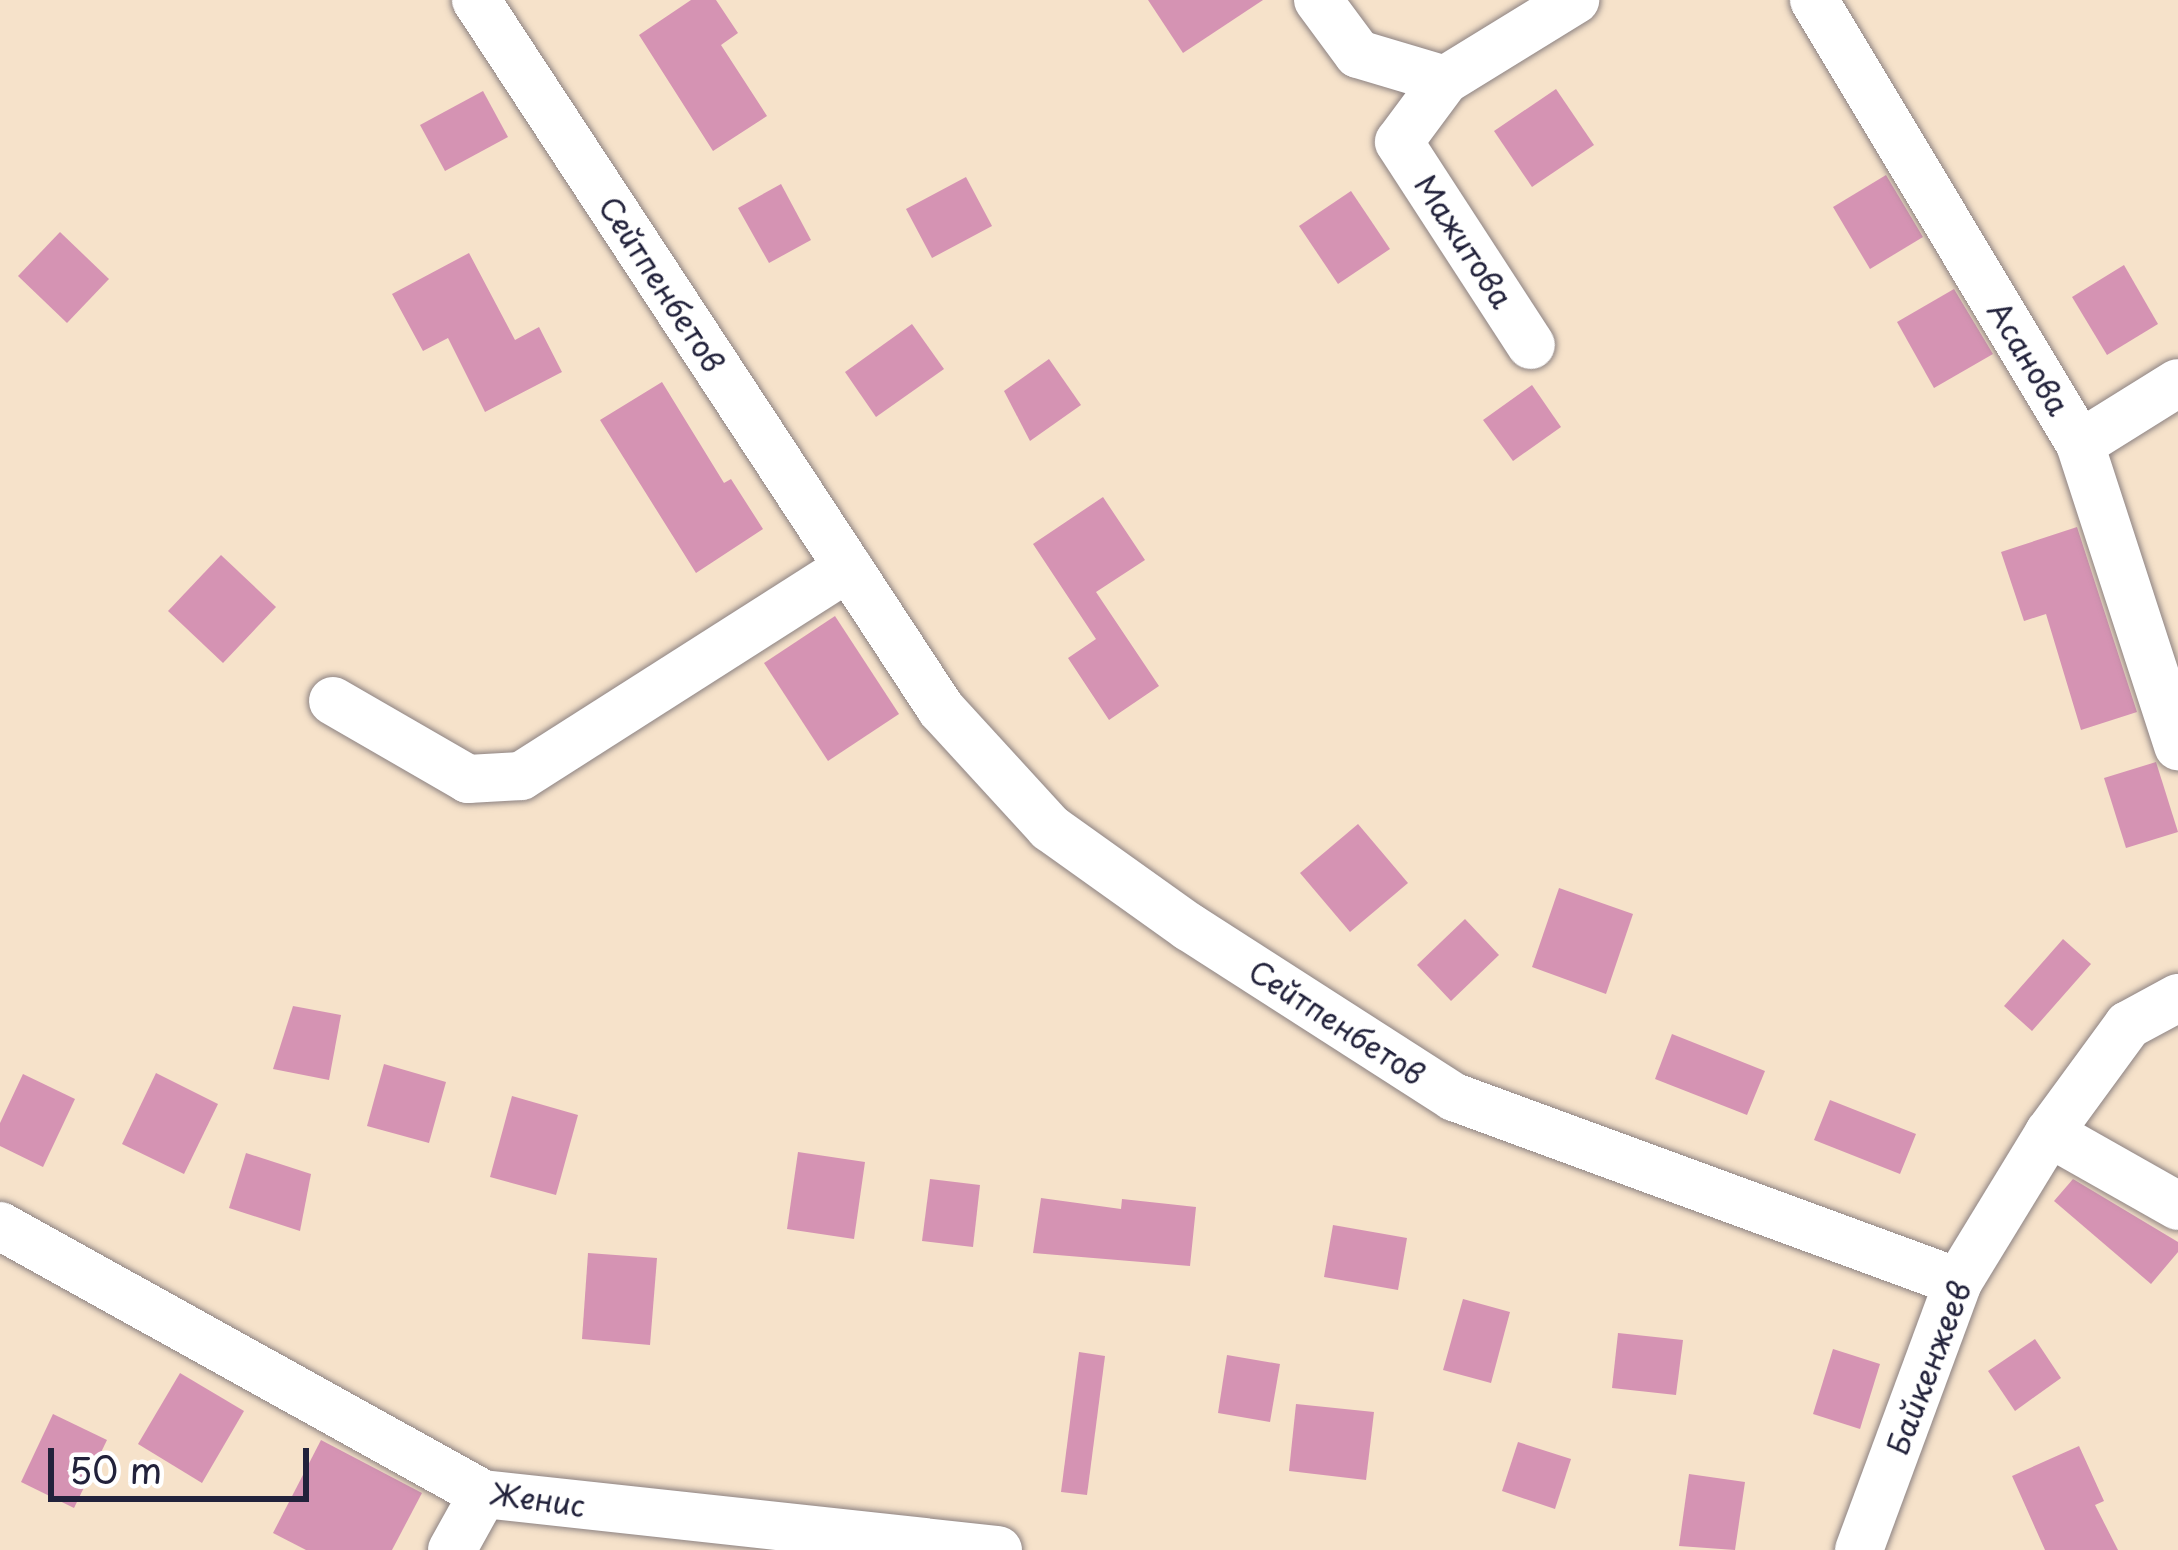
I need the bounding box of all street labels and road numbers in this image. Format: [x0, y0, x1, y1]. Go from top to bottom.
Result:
street label: Мажитова [1408, 168, 1520, 314]
street label: Сейтпенбетов [592, 190, 732, 378]
street label: Асанова [1981, 295, 2077, 421]
street label: Сейтпенбетов [1243, 952, 1431, 1092]
street label: Байкенжеев [1878, 1276, 1978, 1460]
street label: Женис [488, 1475, 588, 1523]

